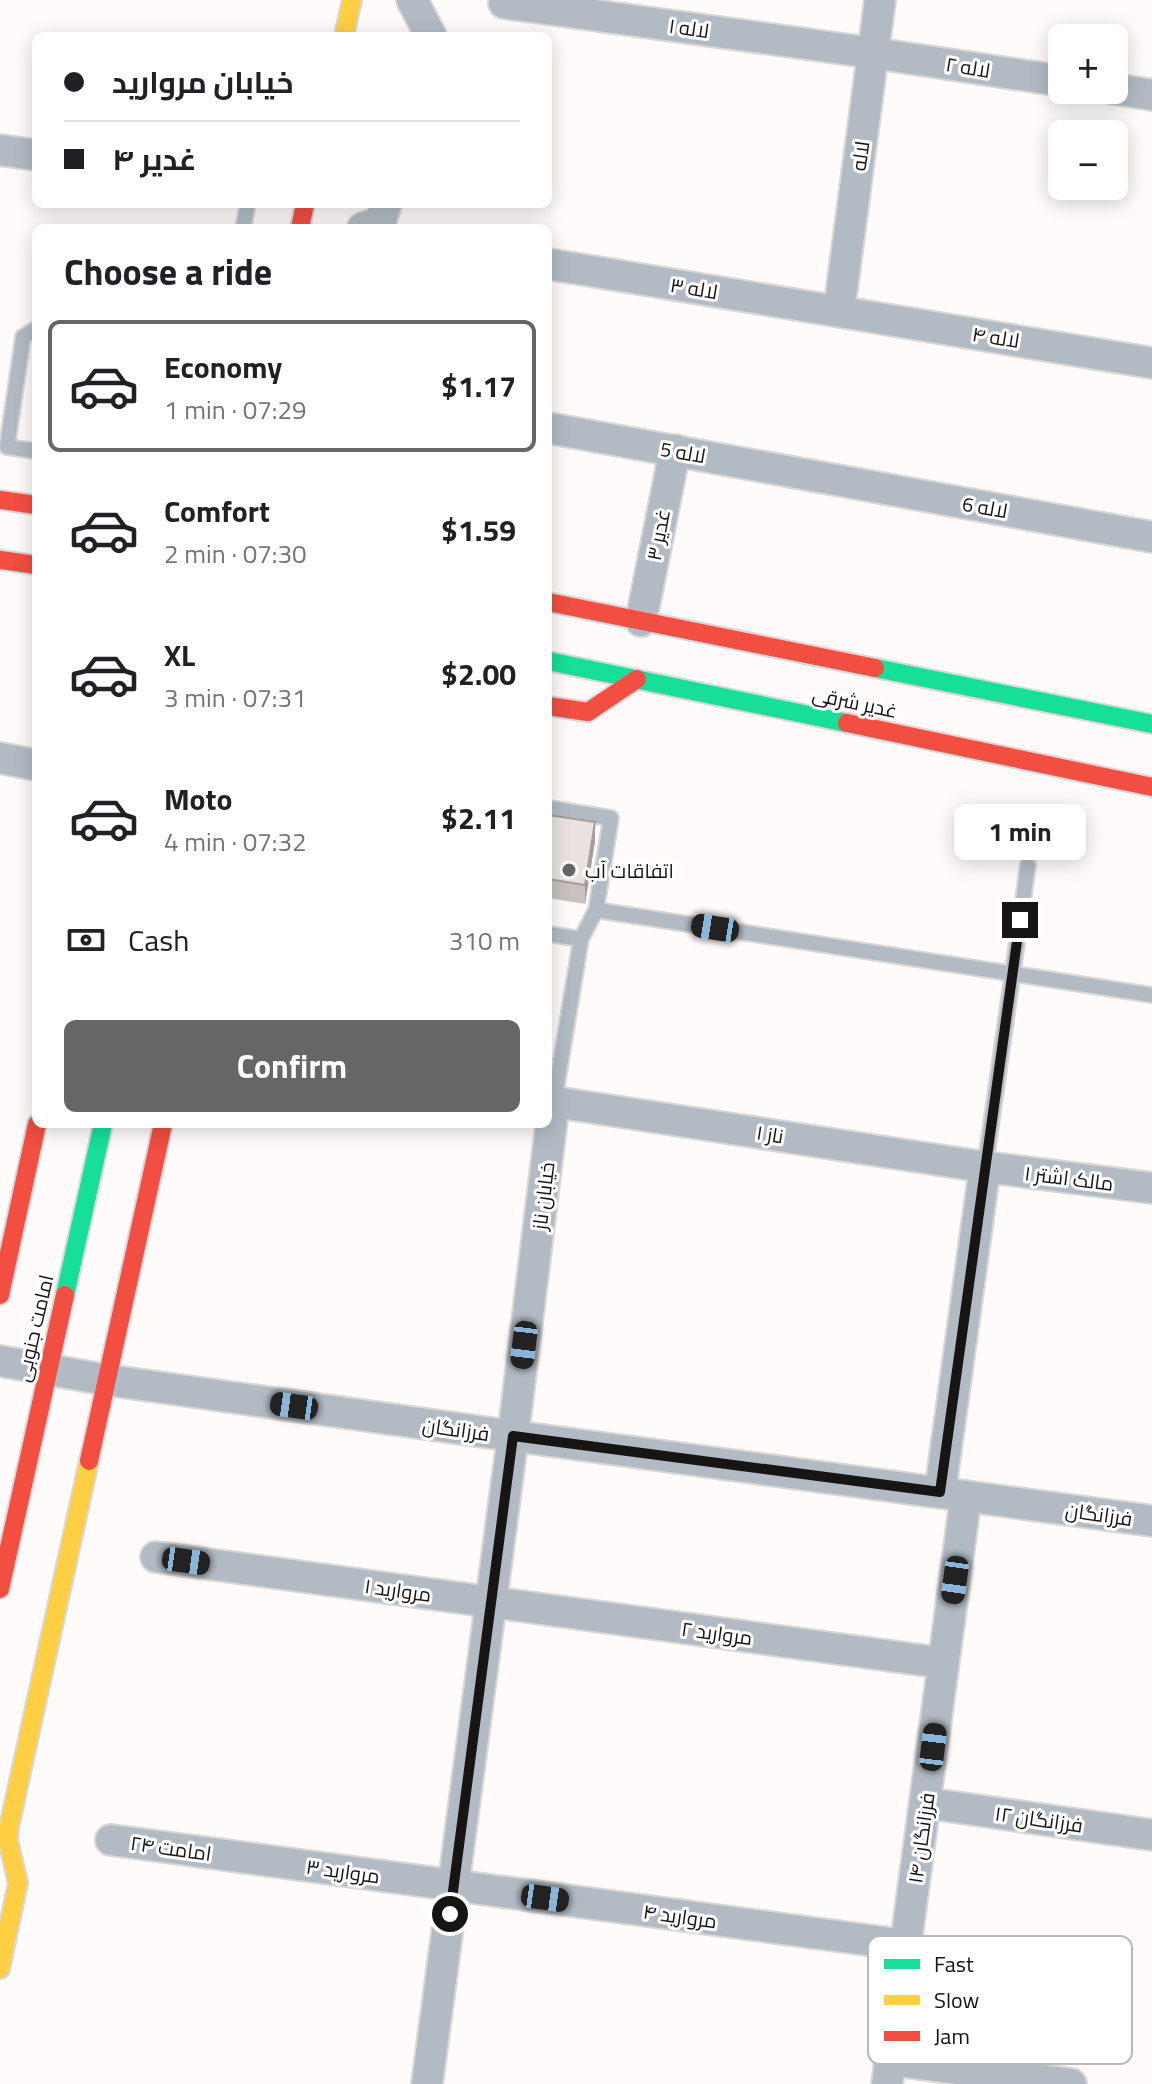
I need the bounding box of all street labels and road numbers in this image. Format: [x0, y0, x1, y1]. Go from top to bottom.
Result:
street label: لاله ۱ [667, 10, 711, 46]
street label: لاله ۲ [943, 48, 993, 86]
street label: لاله [843, 139, 877, 173]
street label: لاله ۳ [668, 269, 720, 307]
street label: لاله ۴ [970, 318, 1022, 356]
street label: لاله 5 [658, 433, 708, 471]
street label: لاله 6 [960, 488, 1010, 526]
street label: غدیر ۳ [638, 507, 678, 563]
street label: غدیر شرقی [810, 678, 900, 726]
street label: ناز ۱ [754, 1117, 786, 1151]
street label: مالک اشتر ۱ [1023, 1157, 1115, 1199]
street label: خیابان ناز [523, 1160, 563, 1233]
street label: امامت جنوبی [7, 1271, 61, 1385]
street label: فرزانگان [420, 1409, 492, 1449]
street label: فرزانگان [1063, 1494, 1135, 1534]
street label: مروارید ۱ [363, 1570, 433, 1610]
street label: مروارید ۲ [680, 1613, 754, 1653]
street label: فرزانگان ۱۴ [899, 1791, 943, 1885]
street label: فرزانگان ۱۲ [993, 1797, 1085, 1841]
street label: امامت ۲۴ [128, 1827, 214, 1869]
street label: مروارید ۳ [304, 1850, 382, 1892]
street label: مروارید ۴ [641, 1895, 719, 1937]

